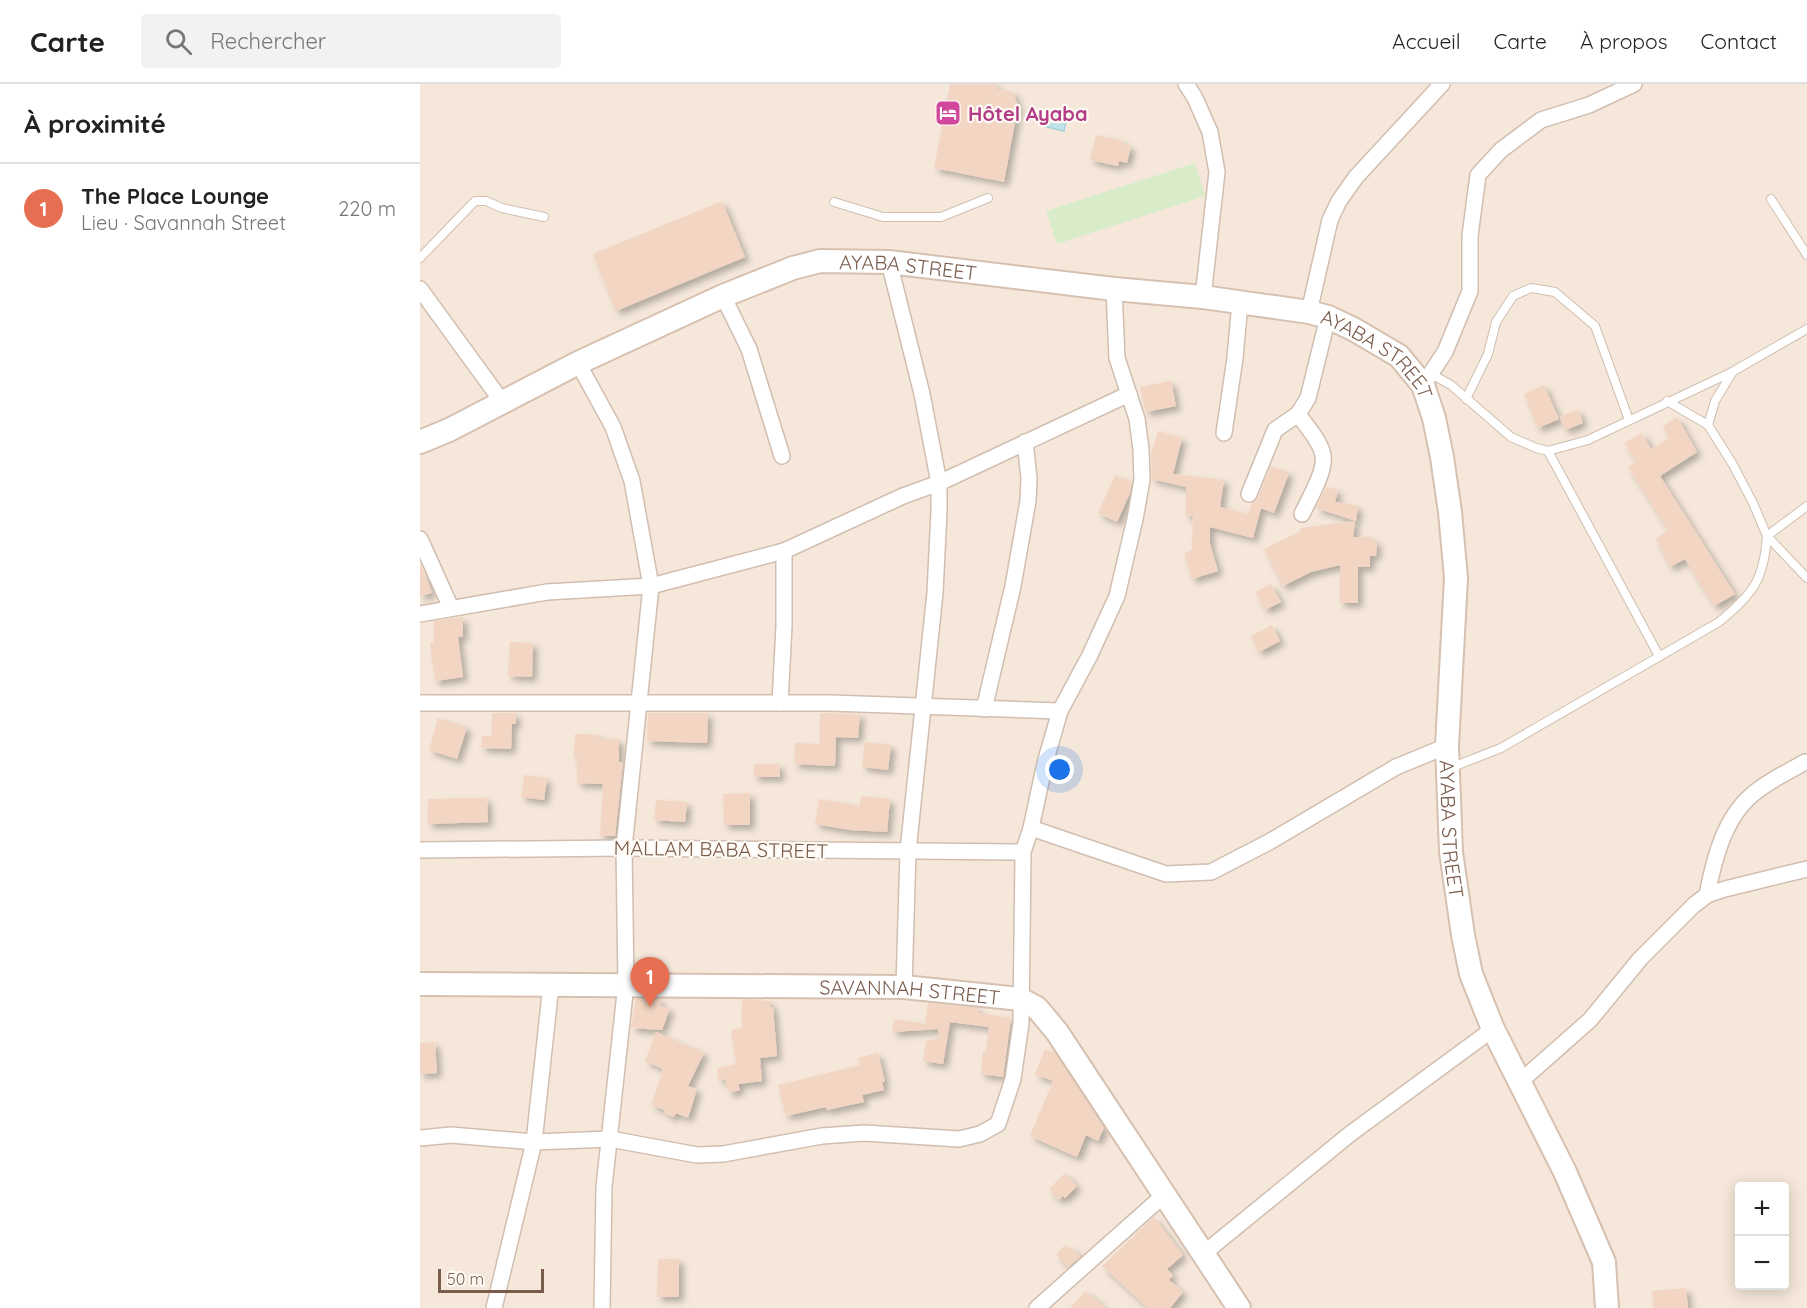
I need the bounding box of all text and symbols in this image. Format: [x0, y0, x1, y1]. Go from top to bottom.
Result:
search box [141, 14, 561, 68]
text: Carte [30, 24, 105, 59]
icon: search [162, 25, 195, 58]
text: Rechercher [210, 27, 326, 55]
text: Accueil [1392, 28, 1461, 54]
text: Carte [1494, 28, 1547, 54]
text: À propos [1580, 28, 1668, 54]
text: Contact [1701, 28, 1777, 54]
hotel icon: Hôtel Ayaba [933, 98, 963, 128]
place label: Hôtel Ayaba [968, 101, 1087, 126]
text: À proximité [24, 107, 166, 140]
text: The Place Lounge [81, 182, 269, 210]
text: 1 [40, 196, 47, 221]
text: 220 m [338, 196, 396, 221]
text: Lieu · Savannah Street [81, 210, 286, 235]
street label: AYABA STREET [839, 249, 978, 285]
street label: AYABA STREET [1318, 303, 1439, 401]
your location [1045, 755, 1074, 784]
street label: AYABA STREET [1435, 759, 1470, 900]
street label: MALLAM BABA STREET [613, 835, 829, 863]
pin: 1 [630, 958, 670, 1007]
street label: SAVANNAH STREET [819, 974, 1002, 1009]
map controls [1735, 1182, 1789, 1290]
button: + [1735, 1182, 1789, 1236]
button: − [1735, 1236, 1789, 1290]
scale bar [438, 1266, 544, 1294]
text: 50 m [447, 1269, 484, 1289]

